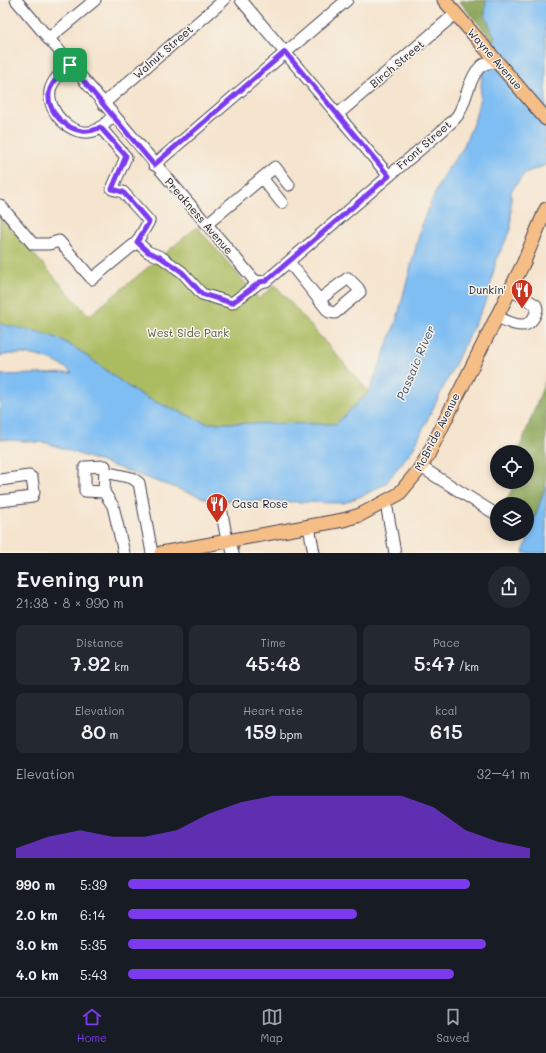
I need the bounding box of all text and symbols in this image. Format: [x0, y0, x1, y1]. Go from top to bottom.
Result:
street label: Walnut Street [130, 21, 196, 82]
street label: Wayne Avenue [465, 25, 526, 93]
street label: Birch Street [366, 36, 427, 91]
pin [53, 48, 87, 82]
icon: arrive [59, 54, 81, 76]
street label: Front Street [393, 117, 454, 172]
street label: Preakness Avenue [162, 174, 237, 257]
restaurant icon: Dunkin' [509, 277, 535, 310]
place label: Dunkin' [469, 282, 506, 297]
water label: Passaic River [392, 323, 438, 402]
park label: West Side Park [147, 325, 229, 340]
street label: McBride Avenue [410, 390, 463, 474]
map controls [490, 445, 534, 541]
button: locate [490, 445, 534, 489]
restaurant icon: Casa Rose [204, 491, 230, 524]
place label: Casa Rose [232, 496, 288, 511]
button: layers [490, 497, 534, 541]
text: Evening run [16, 564, 144, 593]
button: share [488, 566, 530, 608]
text: 21:38 · 8 × 990 m [16, 594, 124, 611]
text: Distance [76, 635, 123, 650]
text: Time [260, 635, 286, 650]
text: Pace [433, 635, 460, 650]
text: 7.92 [70, 650, 111, 676]
text: 45:48 [245, 650, 300, 676]
text: 5:47 [414, 650, 455, 676]
text: km [111, 659, 129, 674]
text: /km [455, 659, 479, 674]
text: Elevation [75, 703, 124, 718]
text: Heart rate [243, 703, 303, 718]
text: kcal [435, 703, 457, 718]
text: 80 [81, 718, 106, 744]
text: 159 [244, 718, 276, 744]
text: 615 [430, 718, 463, 744]
text: m [106, 727, 118, 742]
text: bpm [276, 727, 302, 742]
text: Elevation [16, 765, 74, 782]
text: 32–41 m [477, 765, 530, 782]
text: 990 m [16, 876, 55, 893]
text: 5:39 [80, 876, 107, 893]
text: 2.0 km [16, 906, 58, 923]
text: 6:14 [80, 906, 105, 923]
text: 3.0 km [16, 936, 58, 953]
text: 5:35 [80, 936, 107, 953]
text: 4.0 km [16, 966, 59, 983]
text: 5:43 [80, 966, 107, 983]
tab: Home [77, 1006, 107, 1045]
tab: Map [260, 1006, 283, 1045]
tab: Saved [437, 1006, 469, 1045]

